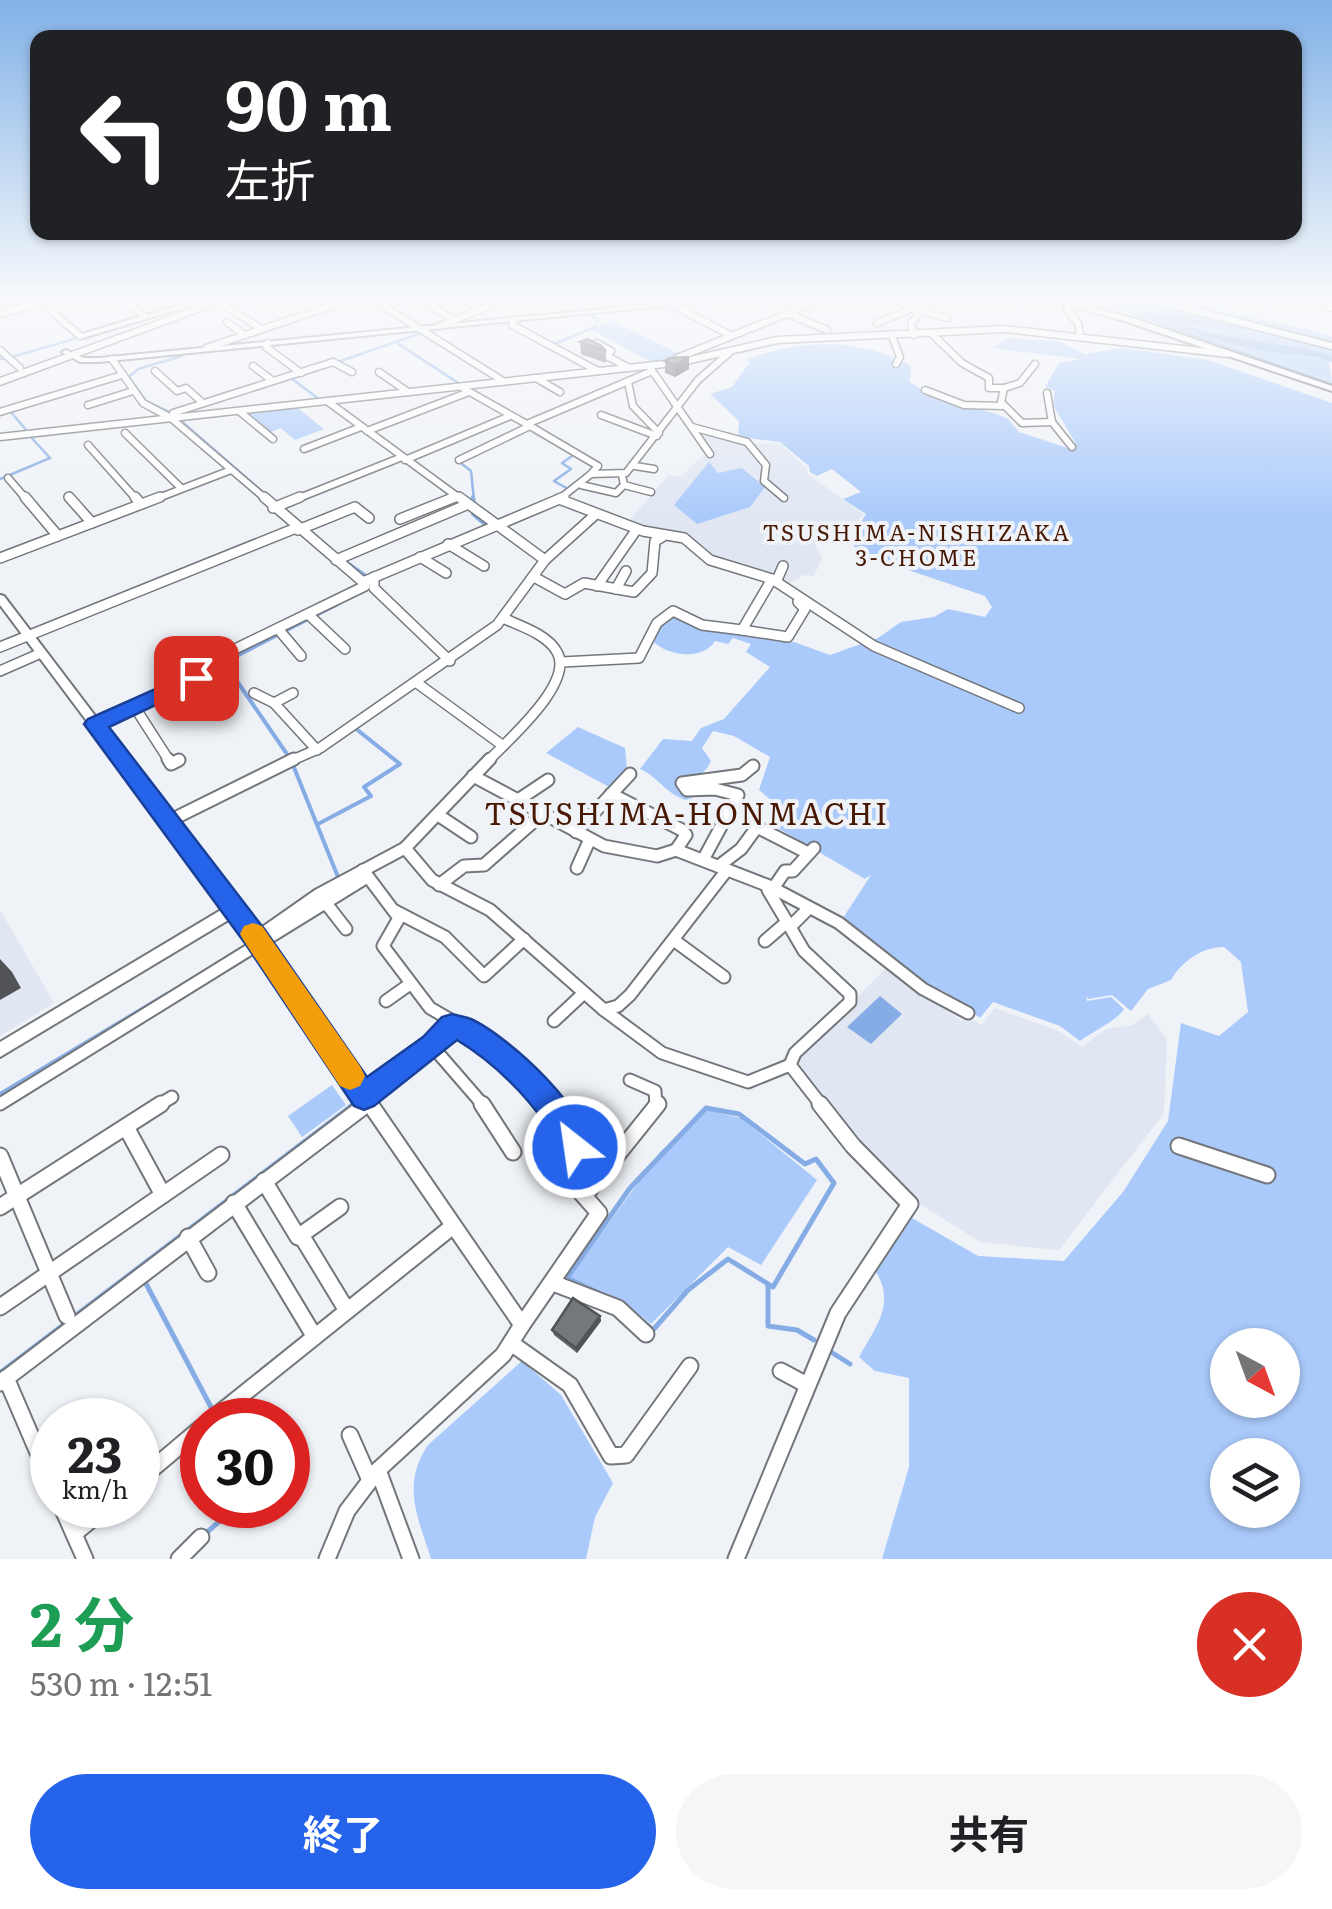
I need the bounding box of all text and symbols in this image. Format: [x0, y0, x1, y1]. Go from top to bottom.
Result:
text: 90 m [225, 49, 392, 153]
icon: left [60, 70, 190, 200]
text: 左折 [225, 144, 315, 211]
district label: TSUSHIMA-NISHIZAKA 3-CHOME [763, 515, 1071, 573]
pin [154, 636, 239, 721]
icon: arrive [169, 651, 224, 706]
district label: TSUSHIMA-HONMACHI [484, 790, 890, 834]
position arrow [523, 1095, 627, 1199]
north arrow [1210, 1328, 1300, 1418]
map controls [1210, 1328, 1300, 1528]
speed limit sign: 30 [180, 1398, 310, 1528]
text: 23 [68, 1414, 122, 1488]
button: layers [1210, 1438, 1300, 1528]
text: km/h [62, 1470, 128, 1507]
text: 2 分 [30, 1576, 134, 1665]
button: close [1197, 1592, 1302, 1697]
text: 530 m · 12:51 [30, 1658, 212, 1706]
button: 終了 [30, 1774, 656, 1889]
button: 共有 [676, 1774, 1302, 1889]

